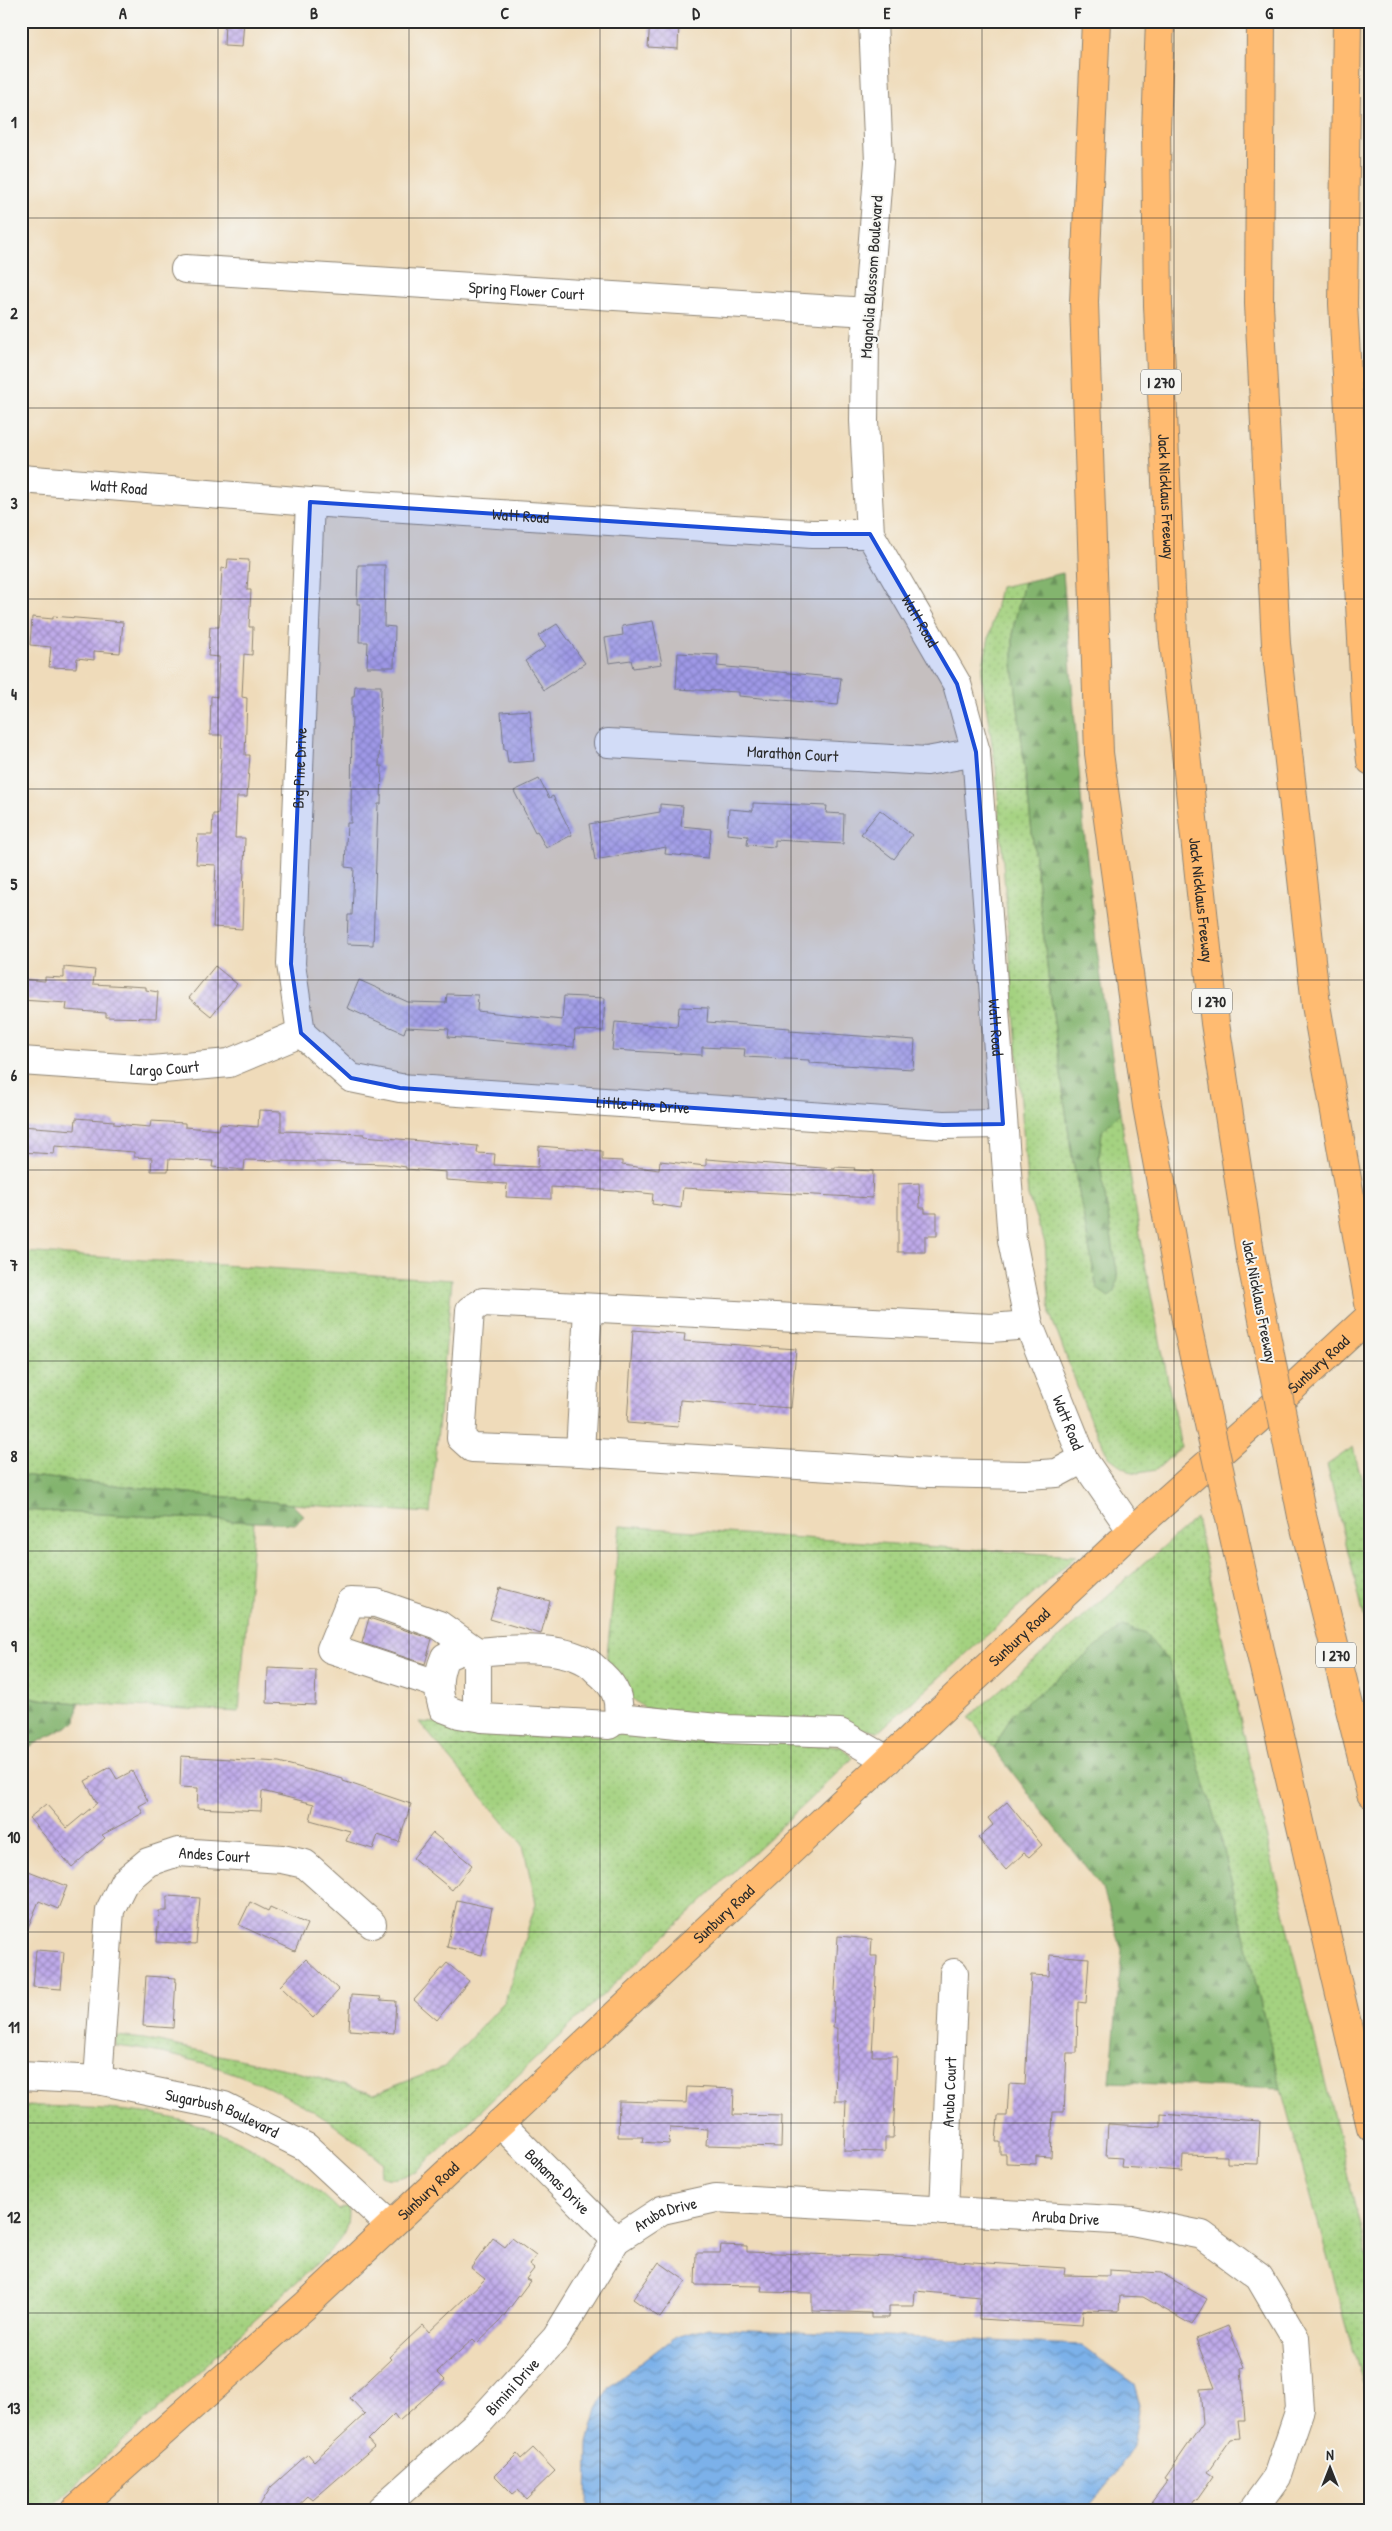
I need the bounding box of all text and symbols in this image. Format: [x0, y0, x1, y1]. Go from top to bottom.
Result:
text: A [119, 2, 127, 24]
text: B [310, 2, 318, 24]
text: C [501, 2, 510, 24]
text: D [692, 2, 700, 24]
text: E [883, 2, 891, 24]
text: F [1074, 2, 1082, 24]
text: G [1265, 2, 1273, 24]
text: 1 [11, 111, 17, 133]
street label: Magnolia Blossom Boulevard [854, 195, 888, 359]
street label: Spring Flower Court [468, 276, 585, 305]
text: 2 [10, 302, 18, 324]
road number: I 270 [1141, 370, 1181, 394]
street label: Jack Nicklaus Freeway [1153, 433, 1181, 560]
street label: Watt Road [89, 474, 148, 500]
text: 3 [10, 492, 18, 514]
street label: Watt Road [491, 503, 550, 528]
street label: Watt Road [896, 590, 944, 651]
text: 4 [11, 683, 17, 705]
street label: Big Pine Drive [286, 726, 312, 809]
street label: Marathon Court [747, 740, 839, 767]
street label: Jack Nicklaus Freeway [1184, 836, 1219, 964]
text: 5 [11, 873, 18, 895]
road number: I 270 [1192, 988, 1232, 1014]
street label: Watt Road [983, 998, 1009, 1057]
street label: Largo Court [129, 1055, 200, 1081]
text: 6 [11, 1064, 18, 1086]
street label: Little Pine Drive [596, 1090, 691, 1119]
street label: Jack Nicklaus Freeway [1237, 1237, 1283, 1365]
text: 7 [9, 1254, 18, 1276]
street label: Sunbury Road [1283, 1330, 1354, 1398]
street label: Watt Road [1048, 1392, 1089, 1453]
text: 8 [11, 1445, 18, 1467]
street label: Sunbury Road [983, 1603, 1055, 1671]
text: 9 [11, 1635, 17, 1657]
road number: I 270 [1316, 1642, 1356, 1668]
text: 10 [8, 1826, 20, 1848]
street label: Andes Court [178, 1841, 251, 1868]
street label: Sunbury Road [688, 1879, 759, 1948]
text: 11 [8, 2016, 20, 2038]
street label: Aruba Court [937, 2056, 961, 2128]
street label: Sugarbush Boulevard [163, 2083, 283, 2143]
street label: Bahamas Drive [520, 2143, 596, 2219]
street label: Sunbury Road [392, 2156, 464, 2225]
street label: Aruba Drive [629, 2191, 699, 2237]
street label: Aruba Drive [1032, 2205, 1101, 2230]
text: 12 [7, 2206, 21, 2228]
street label: Bimini Drive [480, 2352, 544, 2420]
text: 13 [8, 2397, 20, 2419]
north arrow [1304, 2444, 1354, 2494]
text: N [1326, 2445, 1334, 2464]

